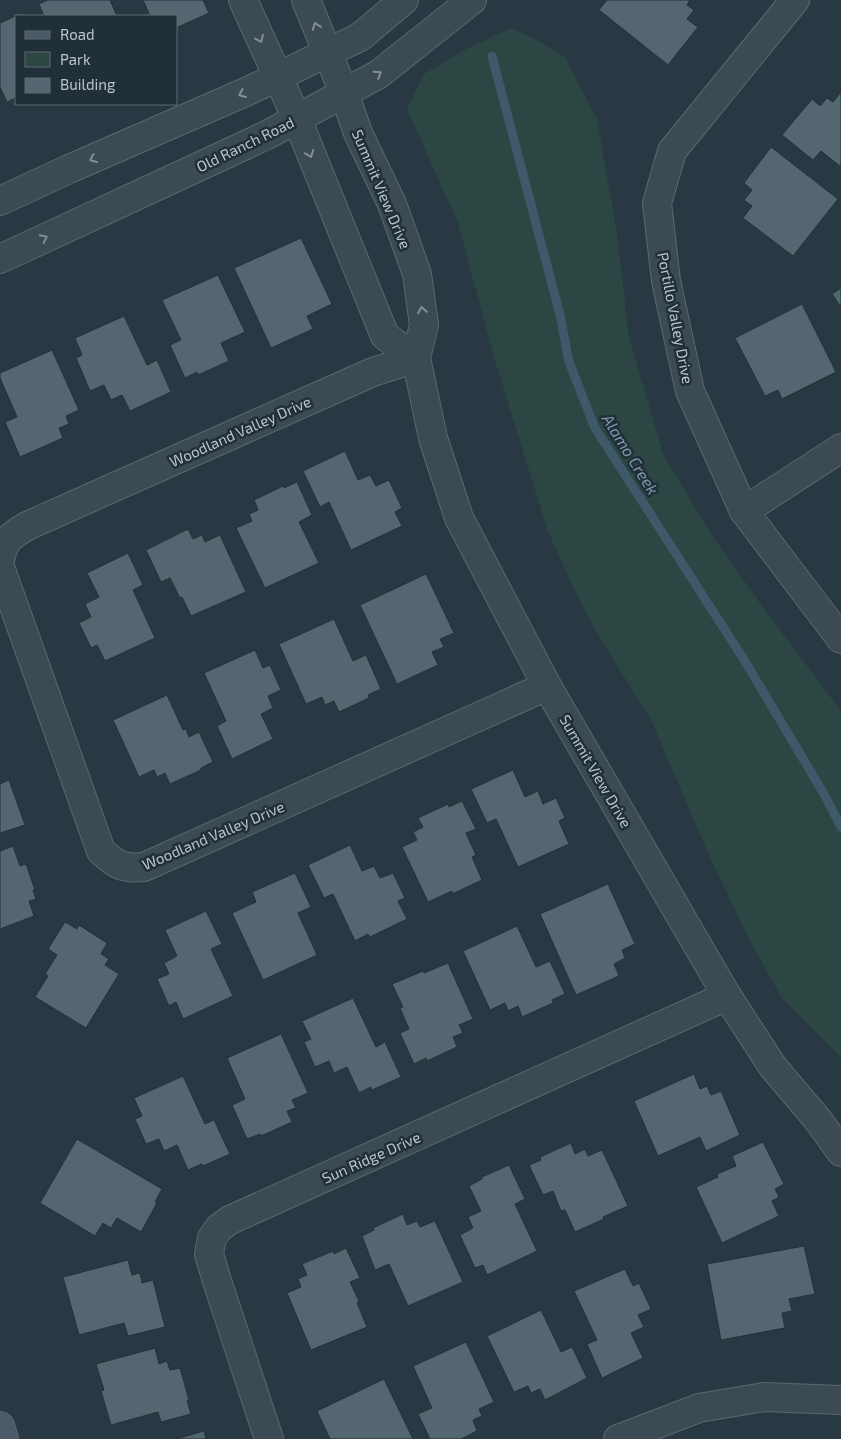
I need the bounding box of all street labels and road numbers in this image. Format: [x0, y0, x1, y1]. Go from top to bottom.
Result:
street label: Old Ranch Road [193, 113, 297, 175]
street label: Summit View Drive [349, 127, 415, 251]
street label: Portillo Valley Drive [654, 251, 698, 385]
street label: Woodland Valley Drive [166, 392, 314, 470]
street label: Summit View Drive [556, 711, 636, 831]
street label: Woodland Valley Drive [139, 797, 287, 873]
street label: Sun Ridge Drive [319, 1127, 423, 1187]

